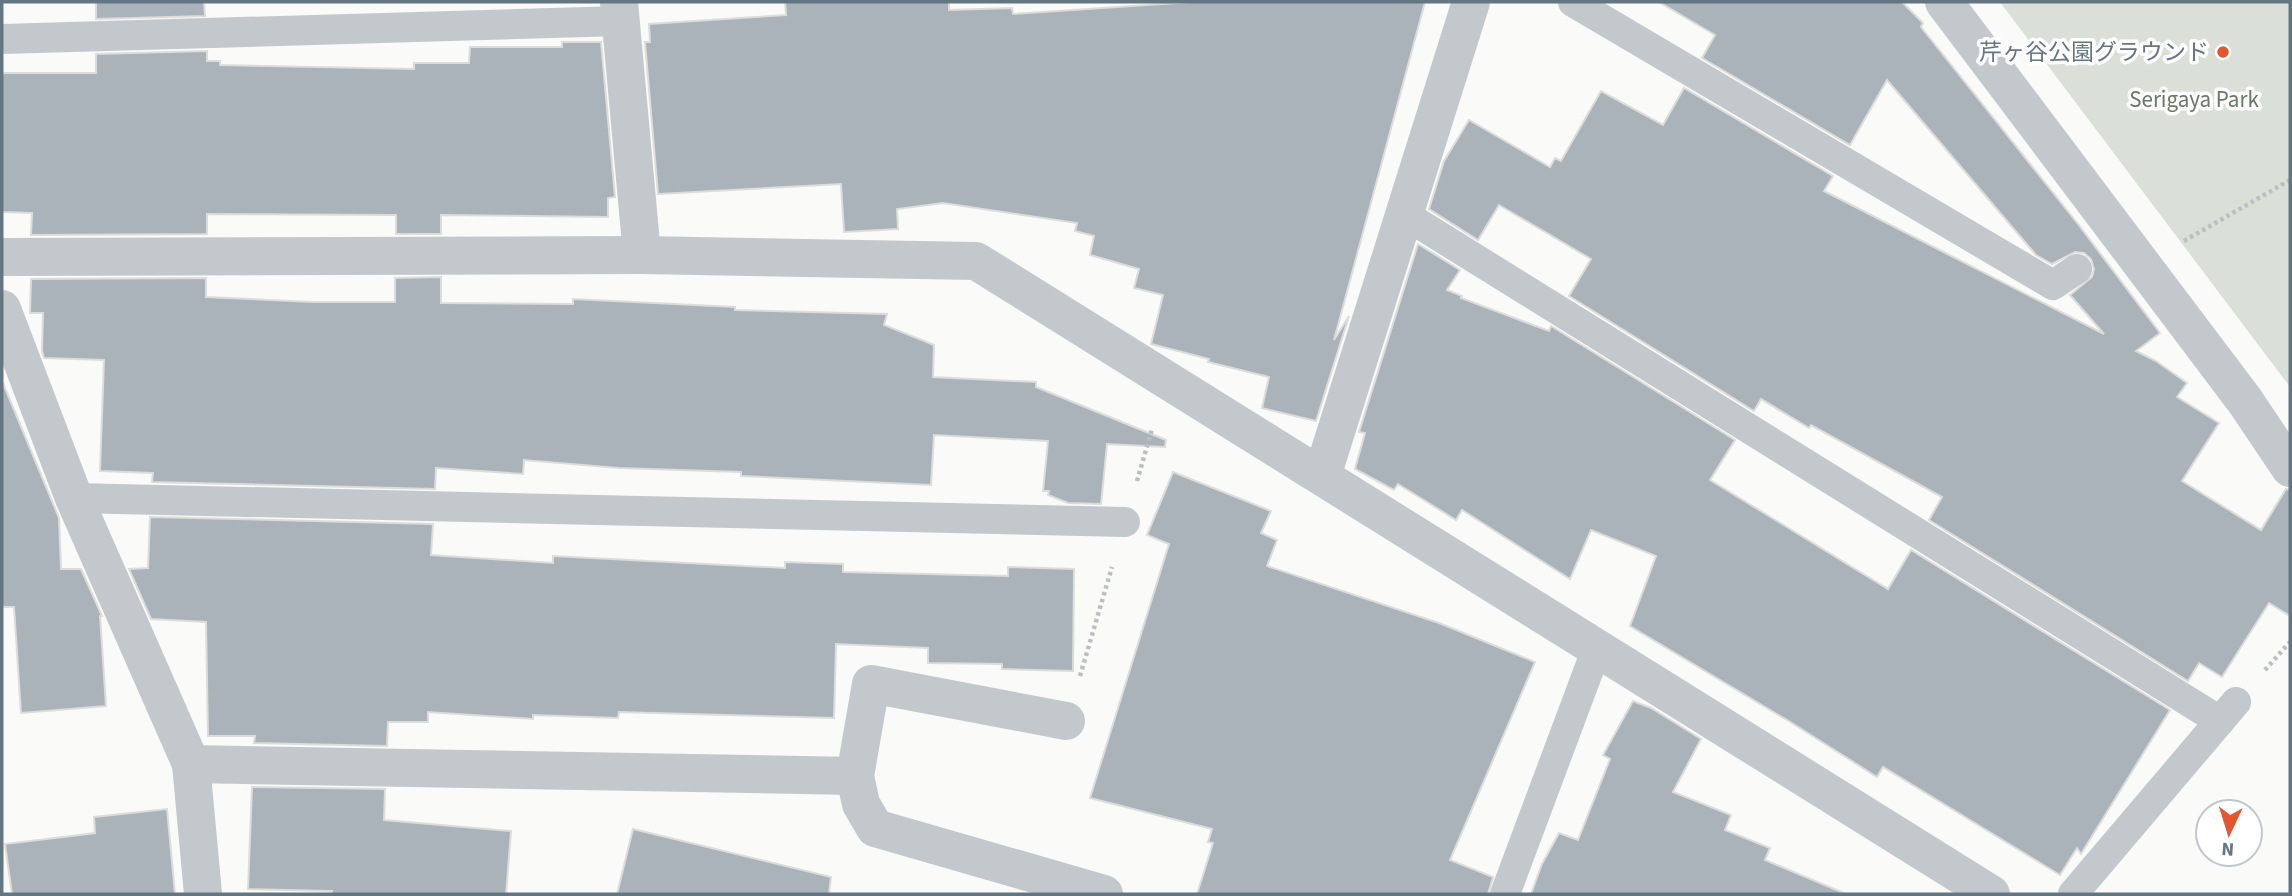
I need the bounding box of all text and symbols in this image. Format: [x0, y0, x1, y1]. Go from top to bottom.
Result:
place label: 芹ヶ谷公園グラウンド [1979, 36, 2209, 69]
marker: 芹ヶ谷公園グラウンド [2215, 44, 2231, 60]
park label: Serigaya Park [2129, 83, 2259, 116]
north arrow [2194, 798, 2264, 868]
text: N [2221, 835, 2235, 862]

